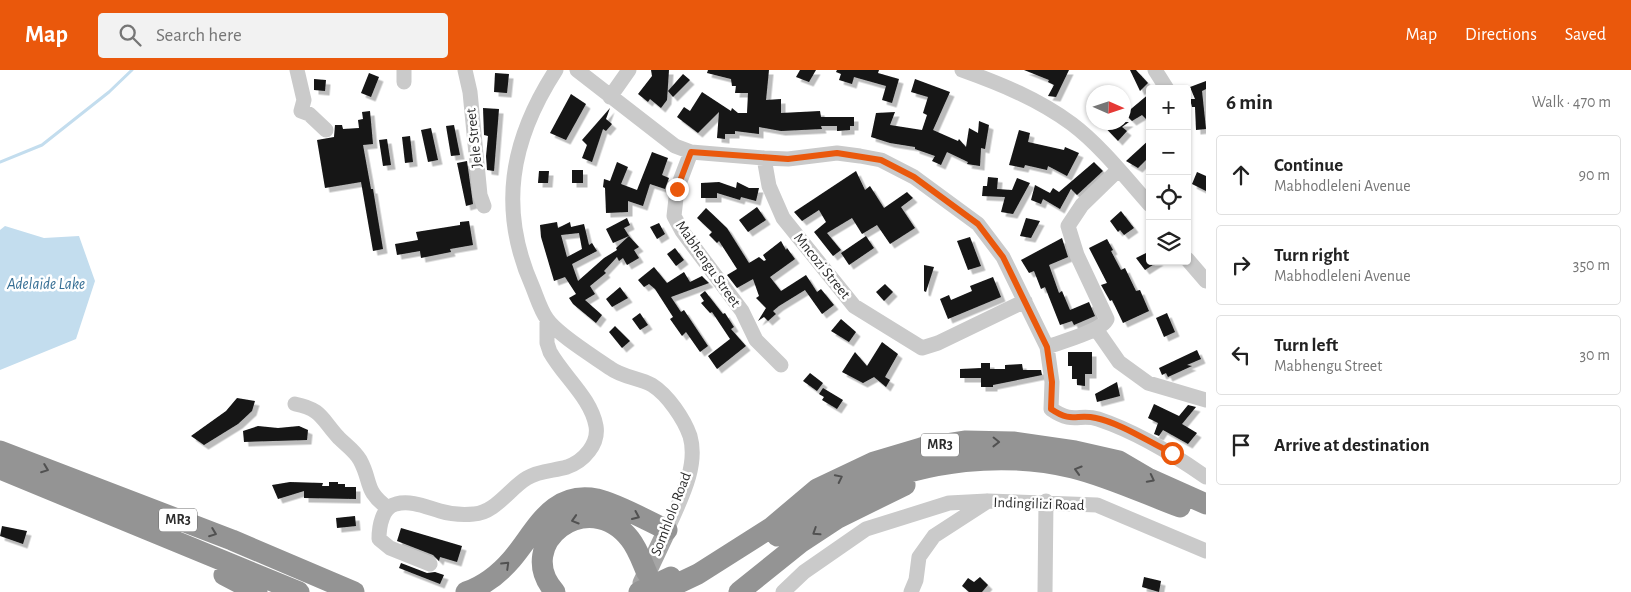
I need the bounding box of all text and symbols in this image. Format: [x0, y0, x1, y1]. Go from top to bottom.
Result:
search box [98, 13, 448, 58]
icon: search [116, 21, 144, 49]
text: Map [25, 23, 68, 47]
text: Search here [156, 26, 242, 45]
text: Map [1406, 26, 1437, 44]
text: Directions [1465, 26, 1537, 44]
text: Saved [1565, 26, 1606, 44]
north arrow [1086, 85, 1131, 130]
map controls [1146, 85, 1191, 265]
button: + [1146, 85, 1191, 130]
text: 6 min [1226, 92, 1273, 113]
text: Walk · 470 m [1532, 94, 1611, 110]
street label: Jele Street [463, 107, 485, 168]
button: − [1146, 130, 1191, 175]
text: Continue [1274, 156, 1343, 175]
icon: ahead [1227, 161, 1255, 189]
text: 90 m [1579, 167, 1610, 183]
button: locate [1146, 175, 1191, 220]
route end [666, 178, 689, 201]
text: Mabhodleleni Avenue [1274, 178, 1411, 194]
street label: Mabhengu Street [673, 218, 743, 310]
button: layers [1146, 220, 1191, 265]
street label: Mncozi Street [791, 230, 853, 302]
text: Turn right [1274, 246, 1349, 265]
icon: right [1227, 251, 1255, 279]
text: 350 m [1573, 257, 1610, 273]
text: Mabhodleleni Avenue [1274, 268, 1411, 284]
water label: Adelaide Lake [6, 276, 85, 292]
text: Turn left [1274, 336, 1338, 355]
icon: left [1227, 341, 1255, 369]
text: 30 m [1580, 347, 1610, 363]
text: Mabhengu Street [1274, 358, 1382, 374]
icon: arrive [1227, 431, 1255, 459]
road number: MR3 [921, 434, 959, 456]
one-way arrow [992, 436, 1000, 447]
text: Arrive at destination [1274, 436, 1430, 455]
route start [1161, 442, 1184, 465]
one-way arrow [41, 463, 49, 473]
one-way arrow [1075, 466, 1083, 476]
street label: Somhlolo Road [648, 470, 694, 558]
one-way arrow [1146, 473, 1155, 483]
one-way arrow [834, 475, 843, 485]
street label: Indingilizi Road [993, 495, 1085, 513]
road number: MR3 [159, 508, 197, 532]
one-way arrow [631, 510, 640, 520]
one-way arrow [571, 515, 580, 525]
one-way arrow [812, 526, 821, 536]
one-way arrow [209, 527, 217, 537]
one-way arrow [500, 562, 509, 571]

